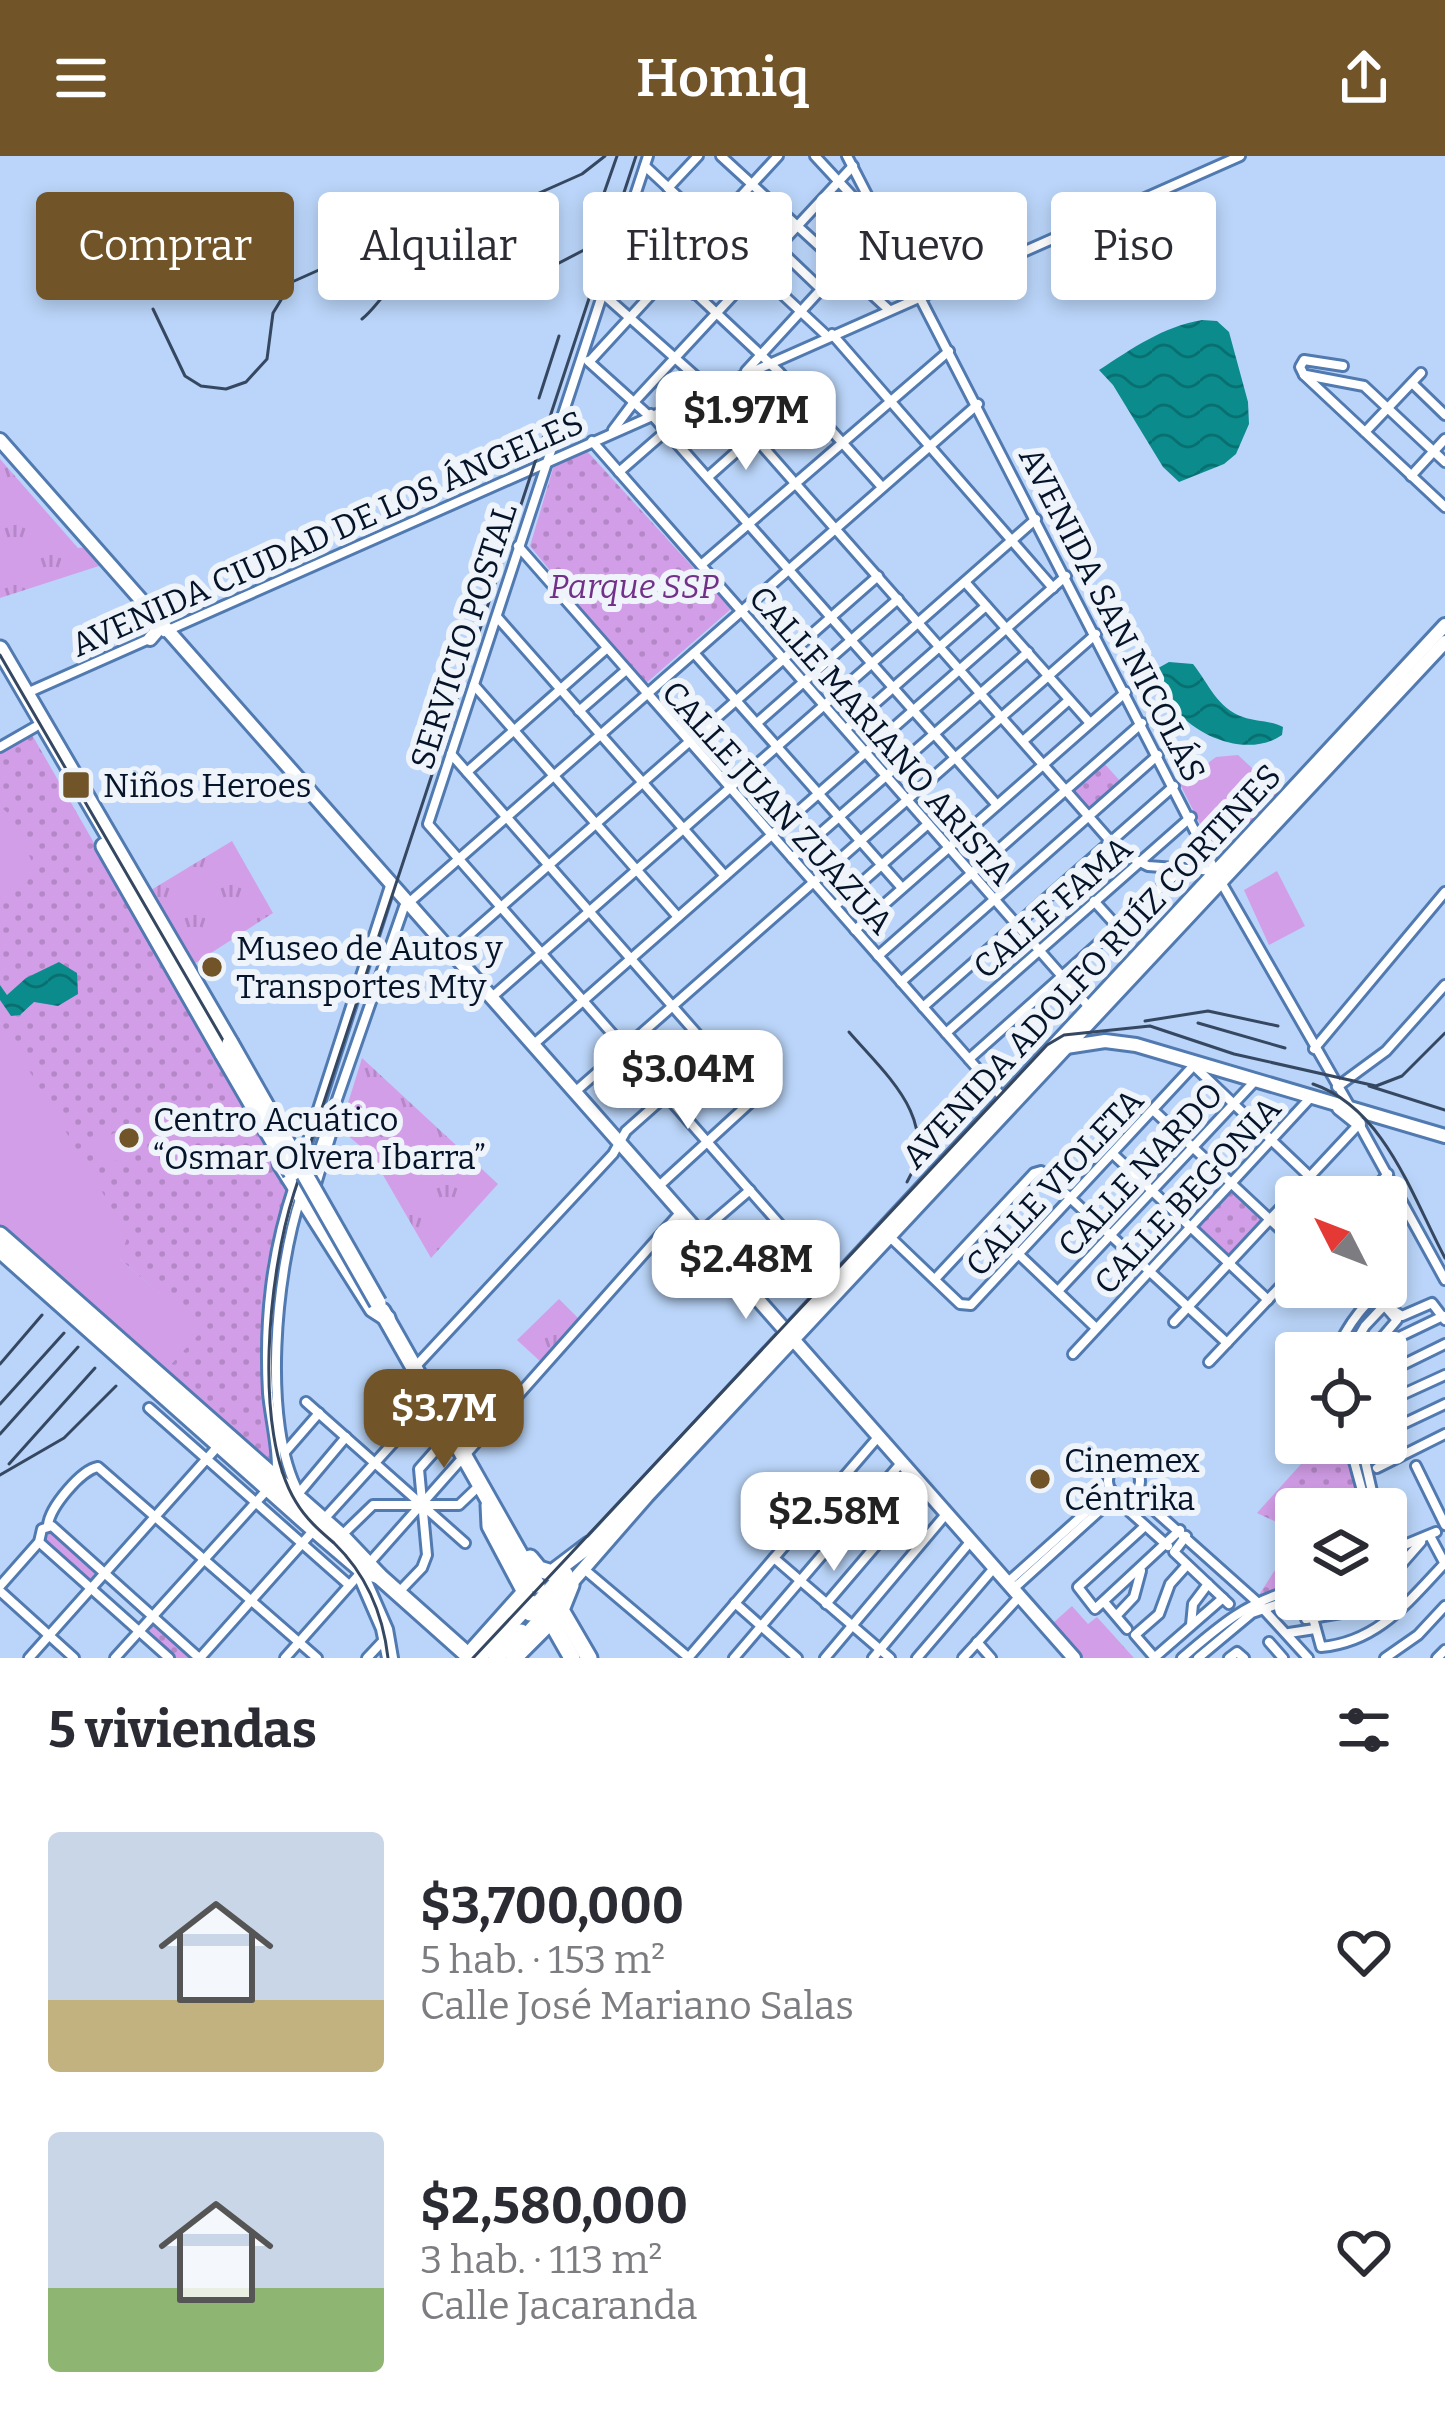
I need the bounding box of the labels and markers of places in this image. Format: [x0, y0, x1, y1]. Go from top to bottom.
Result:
pin: $1.97M [648, 371, 844, 473]
place label: Niños Heroes [103, 766, 312, 806]
marker: Niños Heroes [60, 769, 92, 801]
place label: Museo de Autos y Transportes Mty [236, 929, 503, 1007]
marker: Museo de Autos y Transportes Mty [199, 954, 225, 980]
pin: $3.04M [590, 1030, 786, 1132]
place label: Centro Acuático “Osmar Olvera Ibarra” [153, 1100, 486, 1178]
marker: Centro Acuático “Osmar Olvera Ibarra” [116, 1125, 142, 1151]
pin: $2.48M [648, 1220, 844, 1322]
pin: $3.7M [360, 1369, 528, 1471]
place label: Cinemex Céntrika [1064, 1441, 1200, 1519]
marker: Cinemex Céntrika [1027, 1466, 1053, 1492]
pin: $2.58M [736, 1472, 932, 1574]

